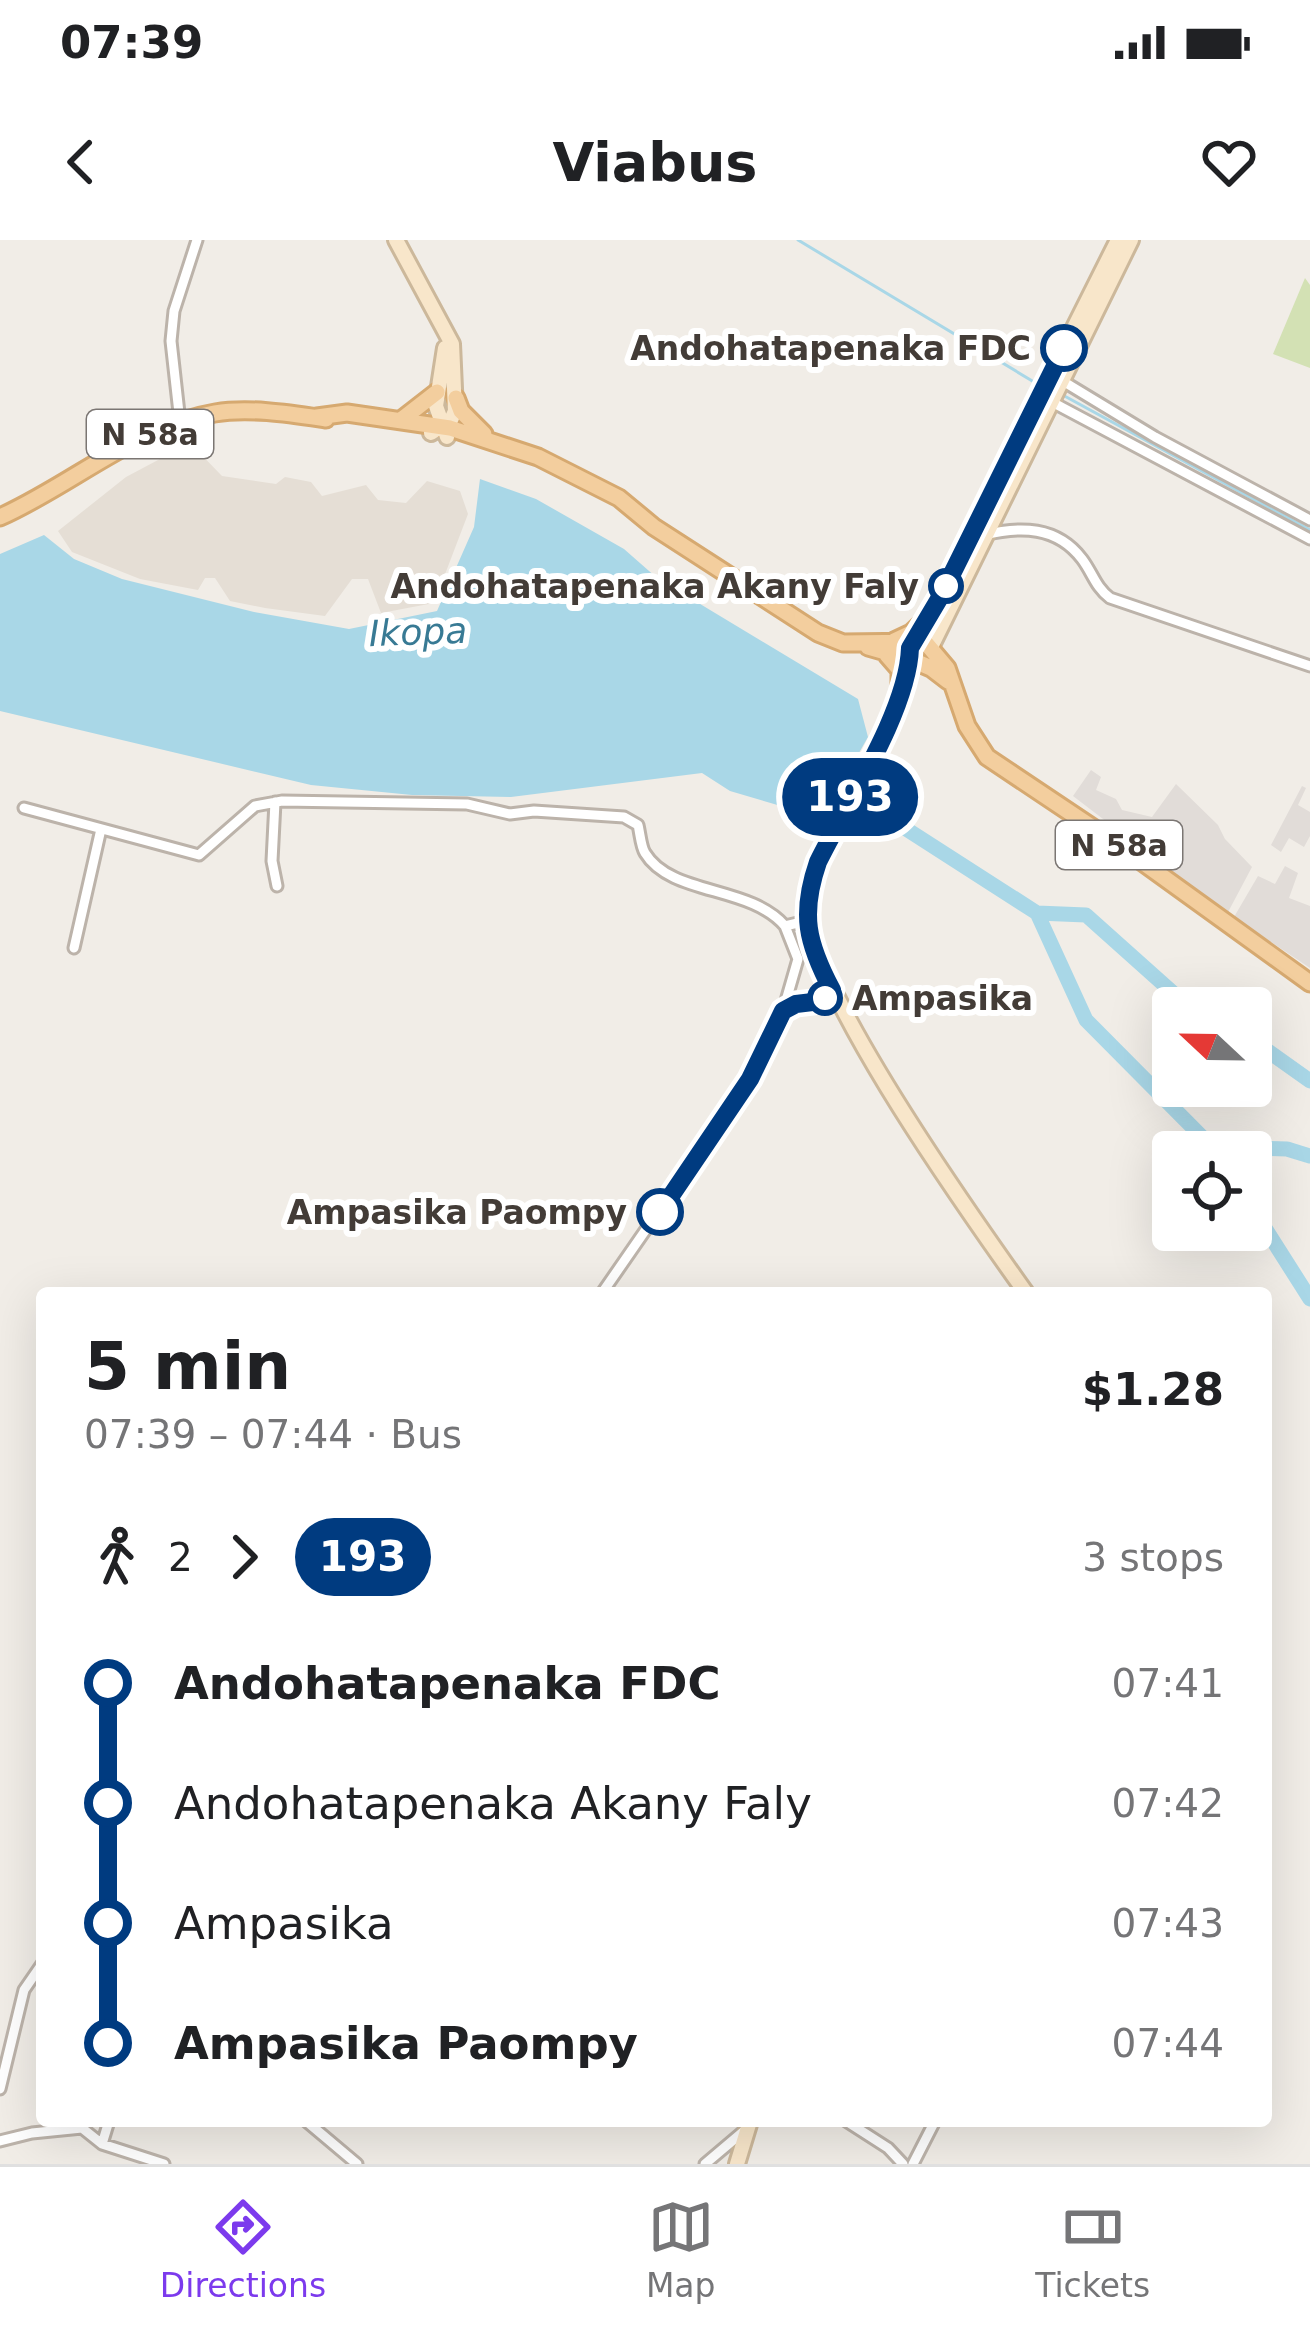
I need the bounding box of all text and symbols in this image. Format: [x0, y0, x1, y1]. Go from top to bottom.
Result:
text: 07:39 [60, 16, 203, 69]
icon: back [48, 129, 114, 195]
icon: heart [1196, 129, 1262, 195]
text: Viabus [552, 131, 758, 194]
marker: Andohatapenaka FDC [1042, 326, 1086, 370]
place label: Andohatapenaka FDC [630, 329, 1031, 368]
road number: N 58a [87, 410, 213, 458]
place label: Andohatapenaka Akany Faly [390, 567, 919, 606]
marker: Andohatapenaka Akany Faly [930, 570, 962, 602]
water label: Ikopa [368, 610, 468, 654]
line badge: 193 [781, 758, 919, 836]
text: 193 [806, 772, 894, 821]
road number: N 58a [1056, 821, 1182, 869]
place label: Ampasika [852, 979, 1033, 1018]
marker: Ampasika [809, 982, 841, 1014]
north arrow [1152, 987, 1272, 1107]
map controls [1152, 987, 1272, 1251]
button: locate [1152, 1131, 1272, 1251]
marker: Ampasika Paompy [638, 1190, 682, 1234]
place label: Ampasika Paompy [287, 1193, 627, 1232]
text: 5 min [84, 1328, 291, 1405]
text: $1.28 [1082, 1363, 1224, 1416]
text: 07:39 – 07:44 · Bus [84, 1412, 462, 1457]
icon: walk [84, 1524, 150, 1590]
icon: forward [211, 1524, 277, 1590]
text: 193 [319, 1532, 407, 1581]
text: 2 [168, 1535, 193, 1580]
text: 3 stops [1082, 1535, 1224, 1580]
text: Andohatapenaka FDC [174, 1657, 720, 1710]
text: 07:41 [1112, 1661, 1224, 1706]
text: Andohatapenaka Akany Faly [174, 1777, 812, 1830]
text: 07:42 [1112, 1781, 1224, 1826]
text: Ampasika [174, 1897, 394, 1950]
text: 07:43 [1112, 1901, 1224, 1946]
text: Ampasika Paompy [174, 2017, 638, 2070]
text: 07:44 [1112, 2021, 1224, 2066]
tab: Directions [160, 2194, 326, 2305]
tab: Map [646, 2194, 716, 2305]
tab: Tickets [1035, 2194, 1150, 2305]

